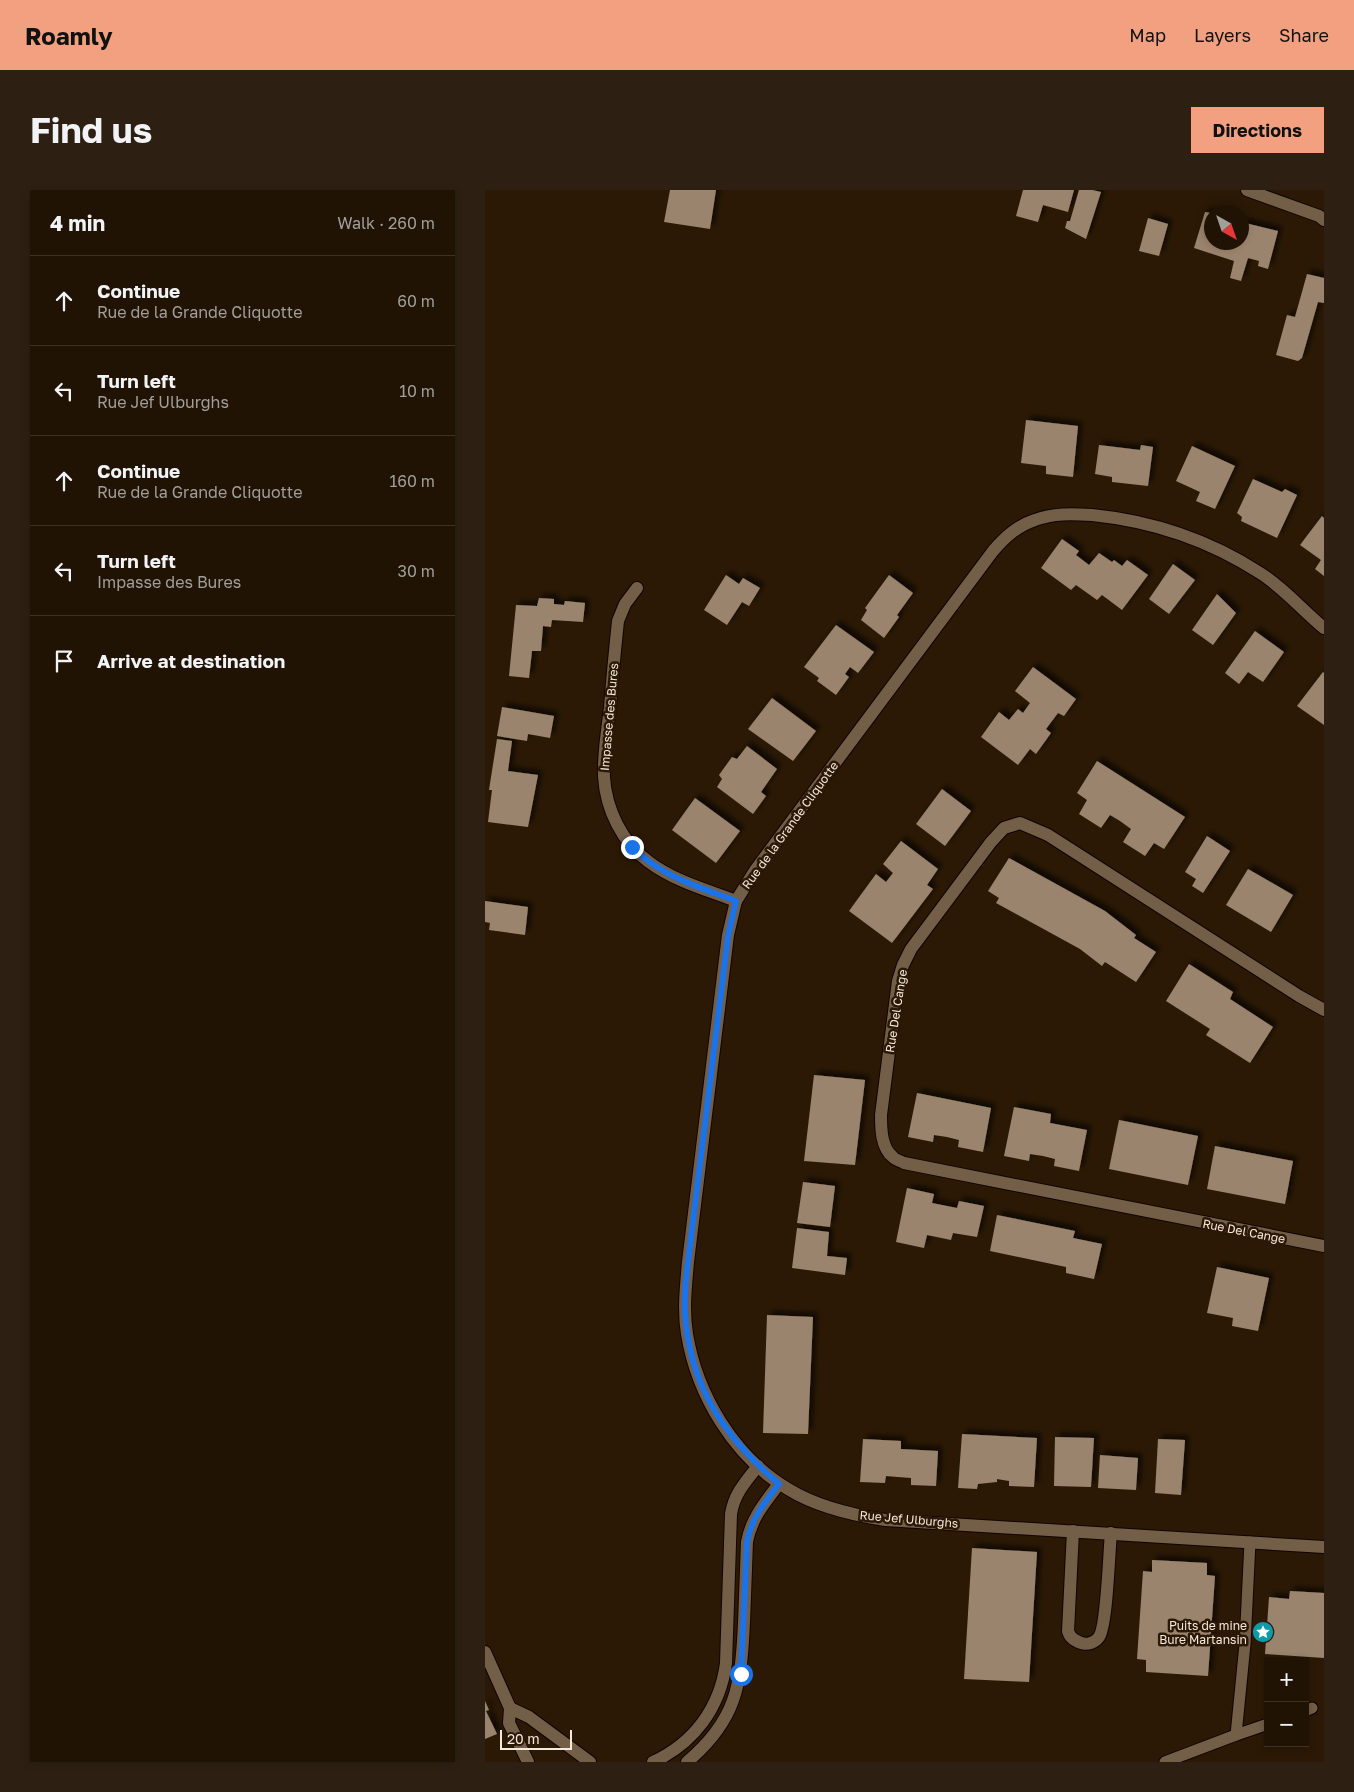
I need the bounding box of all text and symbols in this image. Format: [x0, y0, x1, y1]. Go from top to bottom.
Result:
text: Roamly [25, 21, 113, 50]
text: Map [1129, 24, 1166, 46]
text: Layers [1194, 24, 1251, 46]
text: Share [1279, 24, 1329, 46]
button: Directions [1191, 107, 1324, 153]
text: Find us [30, 109, 152, 151]
north arrow [1204, 205, 1249, 250]
text: 4 min [50, 210, 105, 236]
text: Walk · 260 m [337, 213, 435, 233]
text: Continue [97, 279, 180, 302]
icon: ahead [50, 287, 78, 315]
text: 60 m [397, 291, 435, 311]
text: Rue de la Grande Cliquotte [97, 302, 303, 322]
text: Turn left [97, 369, 176, 392]
icon: left [50, 377, 78, 405]
text: 10 m [399, 381, 435, 401]
text: Rue Jef Ulburghs [97, 392, 229, 412]
text: Continue [97, 459, 180, 482]
icon: ahead [50, 467, 78, 495]
text: 160 m [389, 471, 435, 491]
text: Rue de la Grande Cliquotte [97, 482, 303, 502]
text: Turn left [97, 549, 176, 572]
icon: left [50, 557, 78, 585]
text: 30 m [398, 561, 435, 581]
text: Impasse des Bures [97, 572, 241, 592]
icon: arrive [50, 647, 78, 675]
text: Arrive at destination [97, 649, 285, 672]
street label: Impasse des Bures [597, 662, 621, 772]
street label: Rue de la Grande Cliquotte [739, 758, 841, 892]
route end [621, 836, 644, 859]
street label: Rue Del Cange [882, 968, 910, 1054]
street label: Rue Del Cange [1201, 1216, 1287, 1246]
street label: Rue Jef Ulburghs [859, 1507, 959, 1531]
place label: Puits de mine Bure Martansin [1159, 1618, 1247, 1647]
place icon: Puits de mine Bure Martansin [1251, 1620, 1275, 1644]
map controls [1264, 1657, 1309, 1747]
button: + [1264, 1657, 1309, 1702]
route start [730, 1663, 753, 1686]
button: − [1264, 1702, 1309, 1747]
scale bar [500, 1727, 573, 1750]
text: 20 m [507, 1730, 540, 1747]

